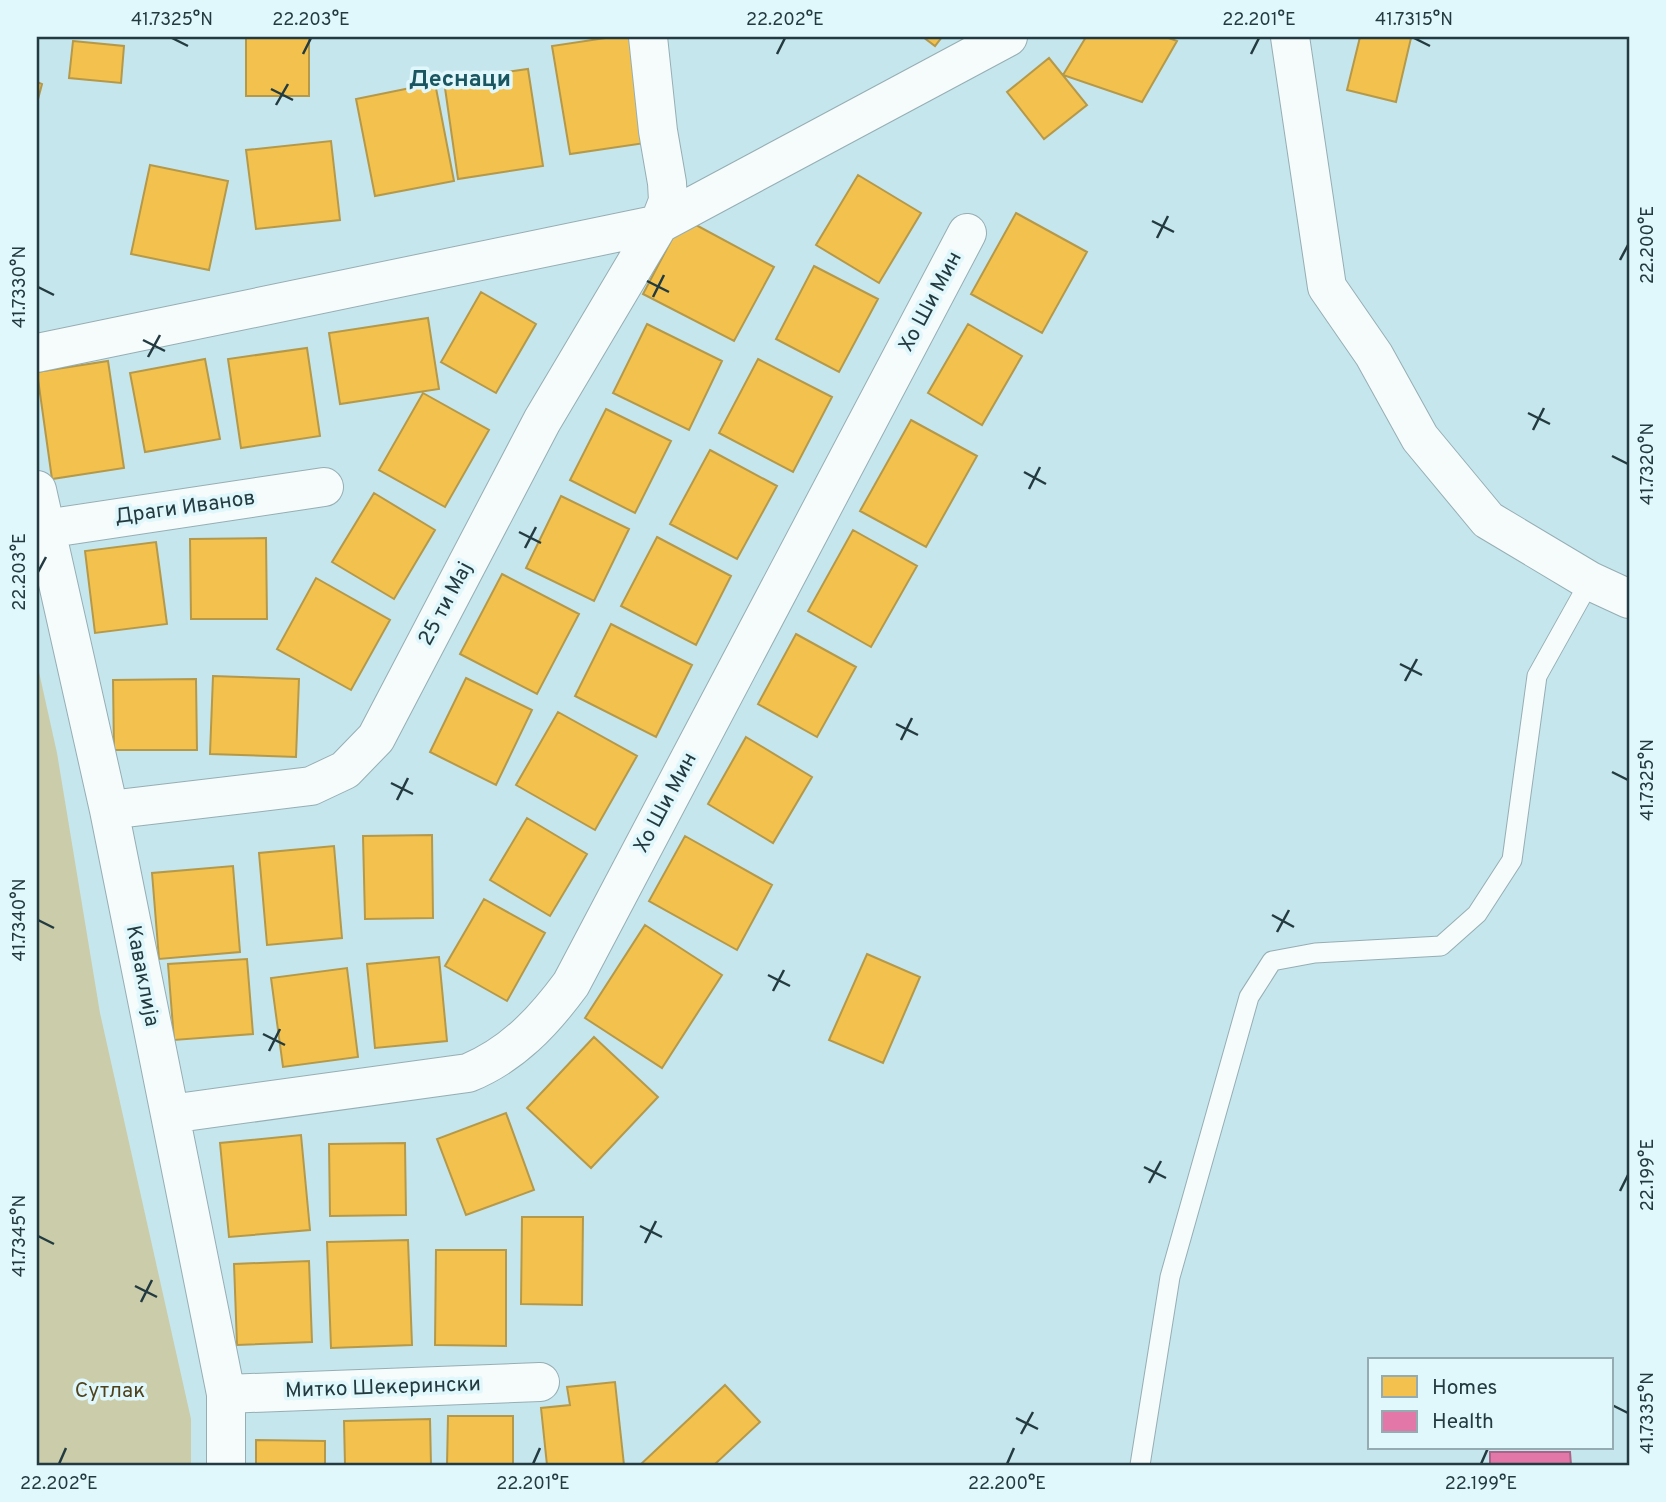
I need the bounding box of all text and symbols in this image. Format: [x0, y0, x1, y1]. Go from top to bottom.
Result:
text: 41.7325°N [131, 9, 213, 32]
text: 22.203°E [272, 9, 350, 32]
text: 22.202°E [746, 9, 824, 32]
text: 22.201°E [1222, 9, 1296, 32]
text: 41.7315°N [1375, 9, 1453, 32]
district label: Деснаци [409, 66, 511, 95]
text: 22.200°E [1637, 206, 1660, 284]
text: 41.7330°N [9, 246, 32, 328]
street label: Хо Ши Мин [893, 247, 969, 357]
text: 41.7320°N [1637, 423, 1660, 505]
street label: Драги Иванов [113, 485, 257, 531]
text: 22.203°E [9, 533, 32, 611]
street label: 25 ти Мај [413, 557, 479, 651]
text: 41.7325°N [1637, 739, 1660, 821]
street label: Хо Ши Мин [628, 748, 704, 858]
text: 41.7340°N [9, 879, 32, 961]
street label: Каваклија [119, 923, 165, 1029]
text: 22.199°E [1637, 1139, 1660, 1211]
text: 41.7345°N [9, 1195, 32, 1277]
legend [1368, 1358, 1614, 1450]
street label: Митко Шекерински [285, 1371, 481, 1405]
text: 41.7335°N [1637, 1372, 1660, 1454]
text: Homes [1432, 1375, 1497, 1402]
park label: Сутлак [75, 1378, 145, 1405]
text: Health [1432, 1409, 1494, 1436]
text: 22.202°E [20, 1473, 98, 1496]
text: 22.201°E [496, 1473, 570, 1496]
text: 22.200°E [968, 1473, 1046, 1496]
text: 22.199°E [1445, 1473, 1517, 1496]

